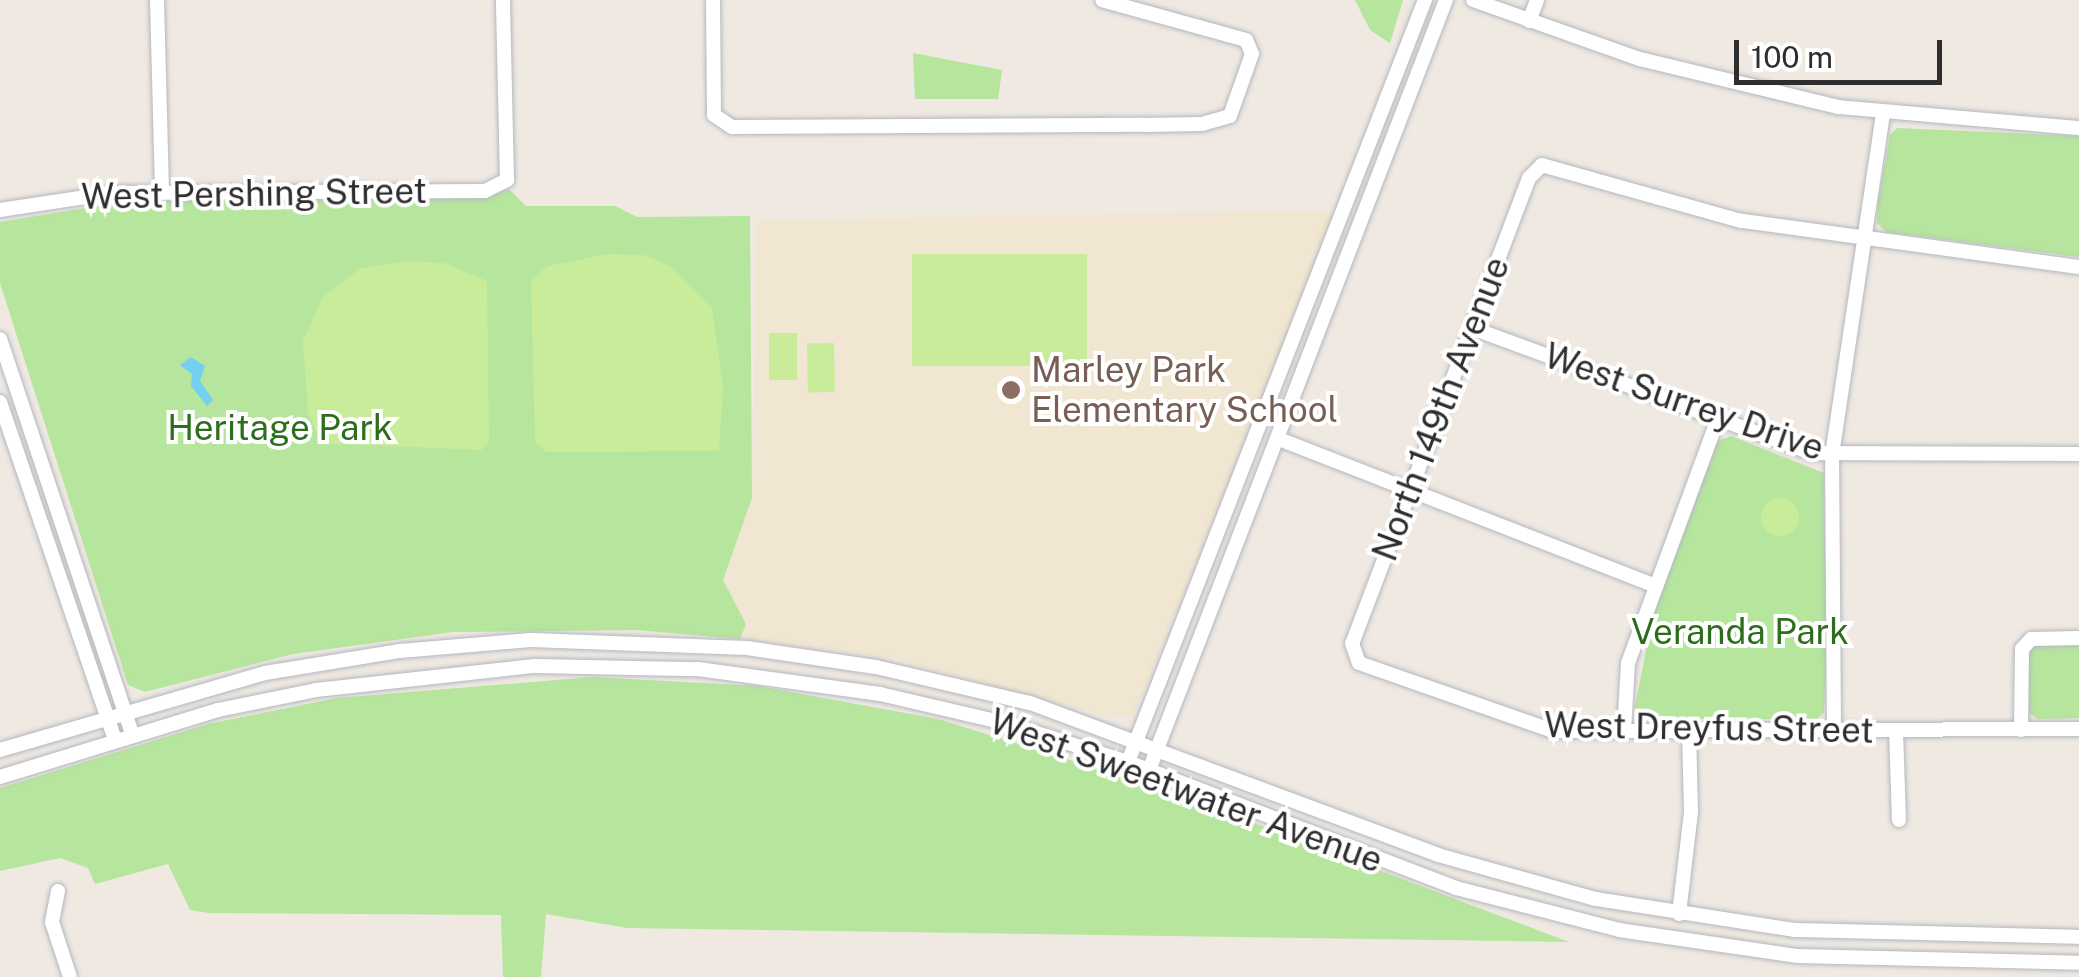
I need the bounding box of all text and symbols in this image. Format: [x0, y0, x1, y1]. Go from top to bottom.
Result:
scale bar [1739, 20, 1946, 82]
text: 100 m [1751, 39, 1833, 75]
street label: West Pershing Street [81, 170, 427, 218]
street label: North 149th Avenue [1364, 251, 1518, 567]
street label: West Surrey Drive [1539, 335, 1829, 469]
place label: Marley Park Elementary School [1031, 349, 1338, 431]
marker: Marley Park Elementary School [1000, 379, 1022, 401]
park label: Heritage Park [167, 407, 393, 449]
park label: Veranda Park [1631, 611, 1849, 653]
street label: West Sweetwater Avenue [984, 700, 1388, 882]
street label: West Dreyfus Street [1544, 704, 1874, 752]

